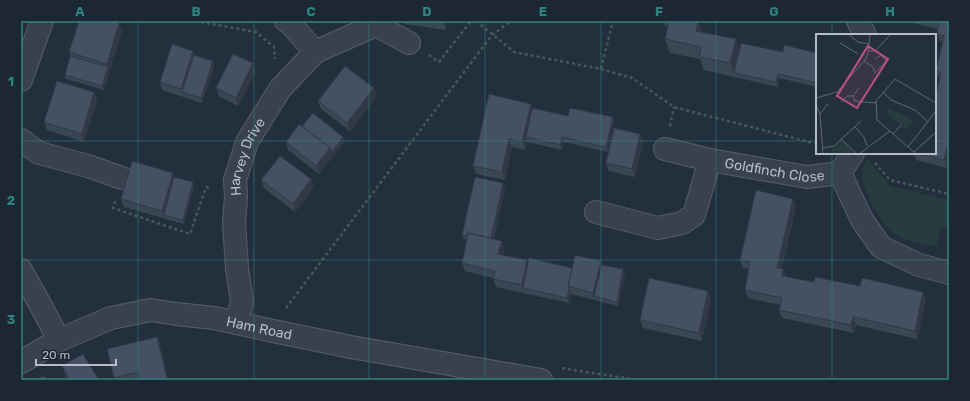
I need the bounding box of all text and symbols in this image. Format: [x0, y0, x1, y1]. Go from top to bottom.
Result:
text: A [75, 4, 85, 19]
text: B [191, 4, 201, 19]
text: C [306, 4, 316, 19]
text: D [422, 4, 432, 19]
text: E [539, 4, 547, 19]
text: F [655, 4, 663, 19]
text: G [769, 4, 779, 19]
text: H [885, 4, 895, 19]
inset map [816, 34, 936, 154]
text: 1 [8, 74, 14, 89]
street label: Harvey Drive [226, 114, 269, 196]
street label: Goldfinch Close [723, 154, 826, 186]
text: 2 [7, 193, 15, 208]
text: 3 [7, 312, 16, 327]
street label: Ham Road [225, 312, 294, 343]
scale bar [36, 341, 116, 367]
text: 20 m [42, 348, 70, 362]

